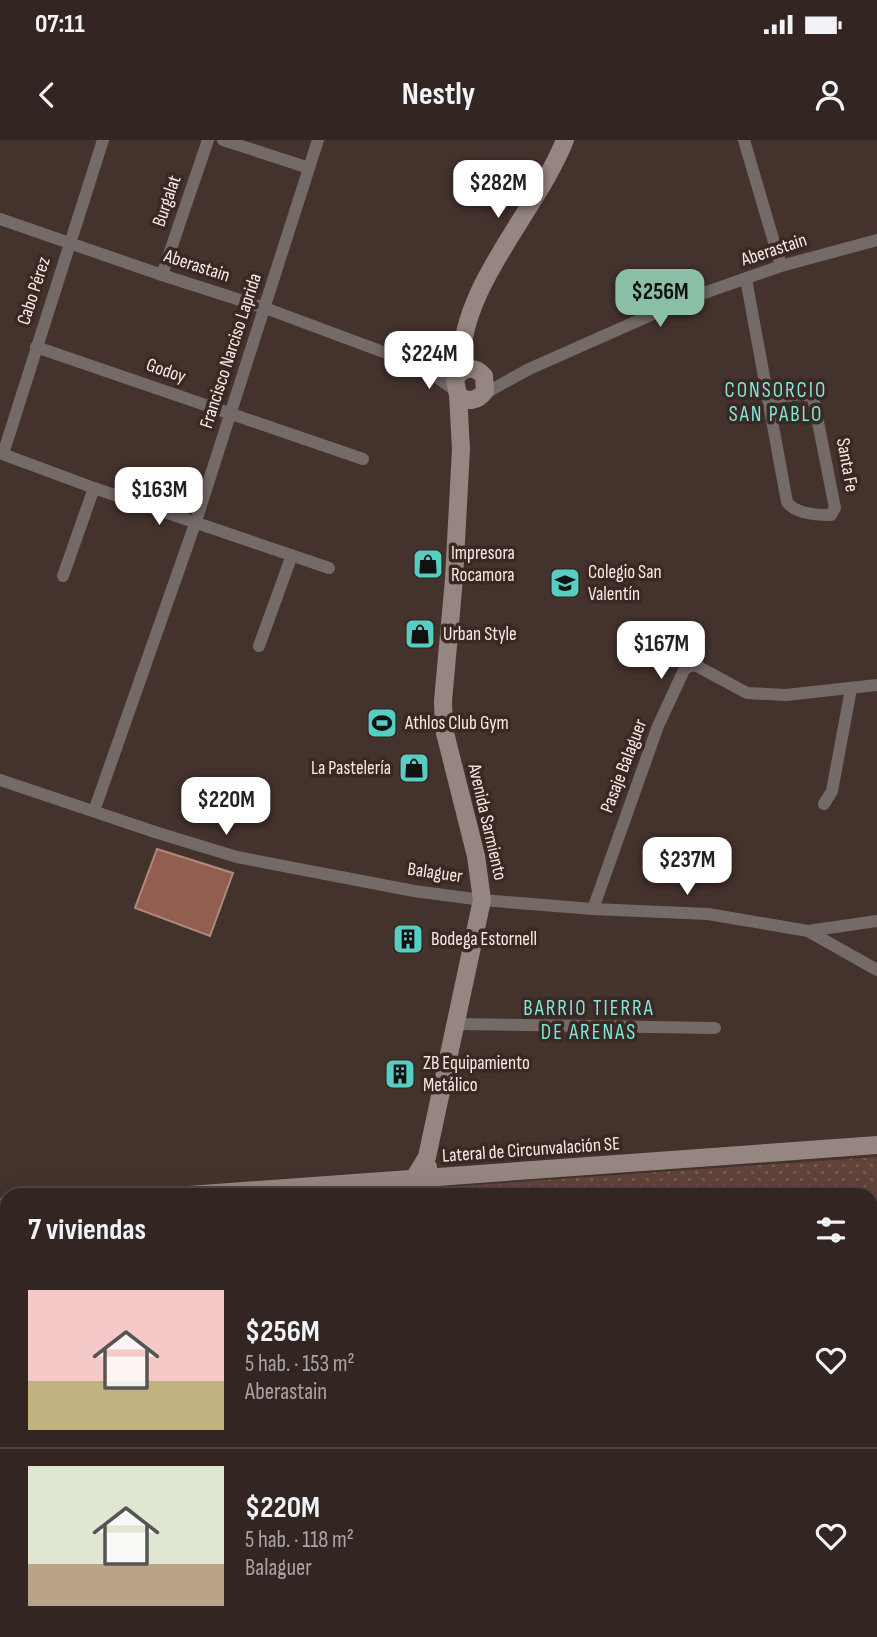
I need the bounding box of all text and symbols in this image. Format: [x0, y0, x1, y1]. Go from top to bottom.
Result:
text: 07:11 [35, 9, 85, 40]
text: Nestly [402, 75, 475, 114]
icon: back [28, 76, 66, 114]
icon: person [811, 76, 849, 114]
pin: $282M [449, 160, 547, 220]
text: $282M [469, 169, 527, 197]
street label: Burgalat [148, 172, 187, 230]
street label: Aberastain [737, 229, 810, 272]
street label: Aberastain [160, 244, 233, 287]
street label: Cabo Pérez [12, 254, 56, 328]
pin: $256M [611, 270, 709, 329]
street label: Francisco Narciso Laprida [195, 271, 267, 431]
text: $256M [631, 278, 689, 306]
pin: $224M [380, 331, 478, 391]
text: $224M [400, 340, 458, 368]
street label: Godoy [143, 354, 189, 389]
district label: CONSORCIO SAN PABLO [725, 378, 827, 427]
street label: Santa Fe [831, 436, 863, 494]
pin: $163M [110, 468, 208, 527]
text: $163M [131, 476, 187, 504]
place label: Impresora Rocamora [451, 542, 515, 587]
shop icon: Impresora Rocamora [411, 547, 445, 581]
place label: Colegio San Valentín [588, 561, 662, 606]
school or university icon: Colegio San Valentín [548, 566, 582, 600]
shop icon: Urban Style [403, 617, 437, 651]
pin: $167M [612, 622, 710, 681]
place label: Urban Style [443, 623, 517, 646]
text: $167M [633, 630, 689, 658]
sports icon: Athlos Club Gym [365, 706, 399, 740]
place label: Athlos Club Gym [404, 712, 509, 735]
street label: Pasaje Balaguer [596, 715, 653, 816]
shop icon: La Pastelería [397, 751, 431, 785]
place label: La Pastelería [311, 757, 391, 780]
street label: Avenida Sarmiento [462, 761, 512, 882]
pin: $220M [177, 778, 275, 837]
text: $220M [197, 786, 255, 814]
pin: $237M [638, 838, 736, 897]
text: $237M [659, 846, 715, 874]
street label: Balaguer [406, 858, 465, 888]
building icon: Bodega Estornell [391, 922, 425, 956]
place label: Bodega Estornell [431, 928, 537, 951]
district label: BARRIO TIERRA DE ARENAS [523, 996, 655, 1045]
place label: ZB Equipamiento Metálico [423, 1052, 530, 1097]
building icon: ZB Equipamiento Metálico [383, 1057, 417, 1091]
street label: Lateral de Circunvalación SE [441, 1132, 621, 1168]
icon: filters [812, 1211, 850, 1249]
text: 7 viviendas [28, 1212, 146, 1248]
text: $256M [245, 1314, 320, 1350]
icon: home [84, 1318, 168, 1402]
icon: heart [812, 1341, 850, 1379]
text: 5 hab. · 153 m² [245, 1350, 355, 1378]
text: Aberastain [245, 1378, 327, 1406]
text: $220M [245, 1490, 320, 1526]
icon: home [84, 1494, 168, 1578]
icon: heart [812, 1517, 850, 1555]
text: 5 hab. · 118 m² [245, 1526, 354, 1554]
text: Balaguer [245, 1554, 312, 1582]

